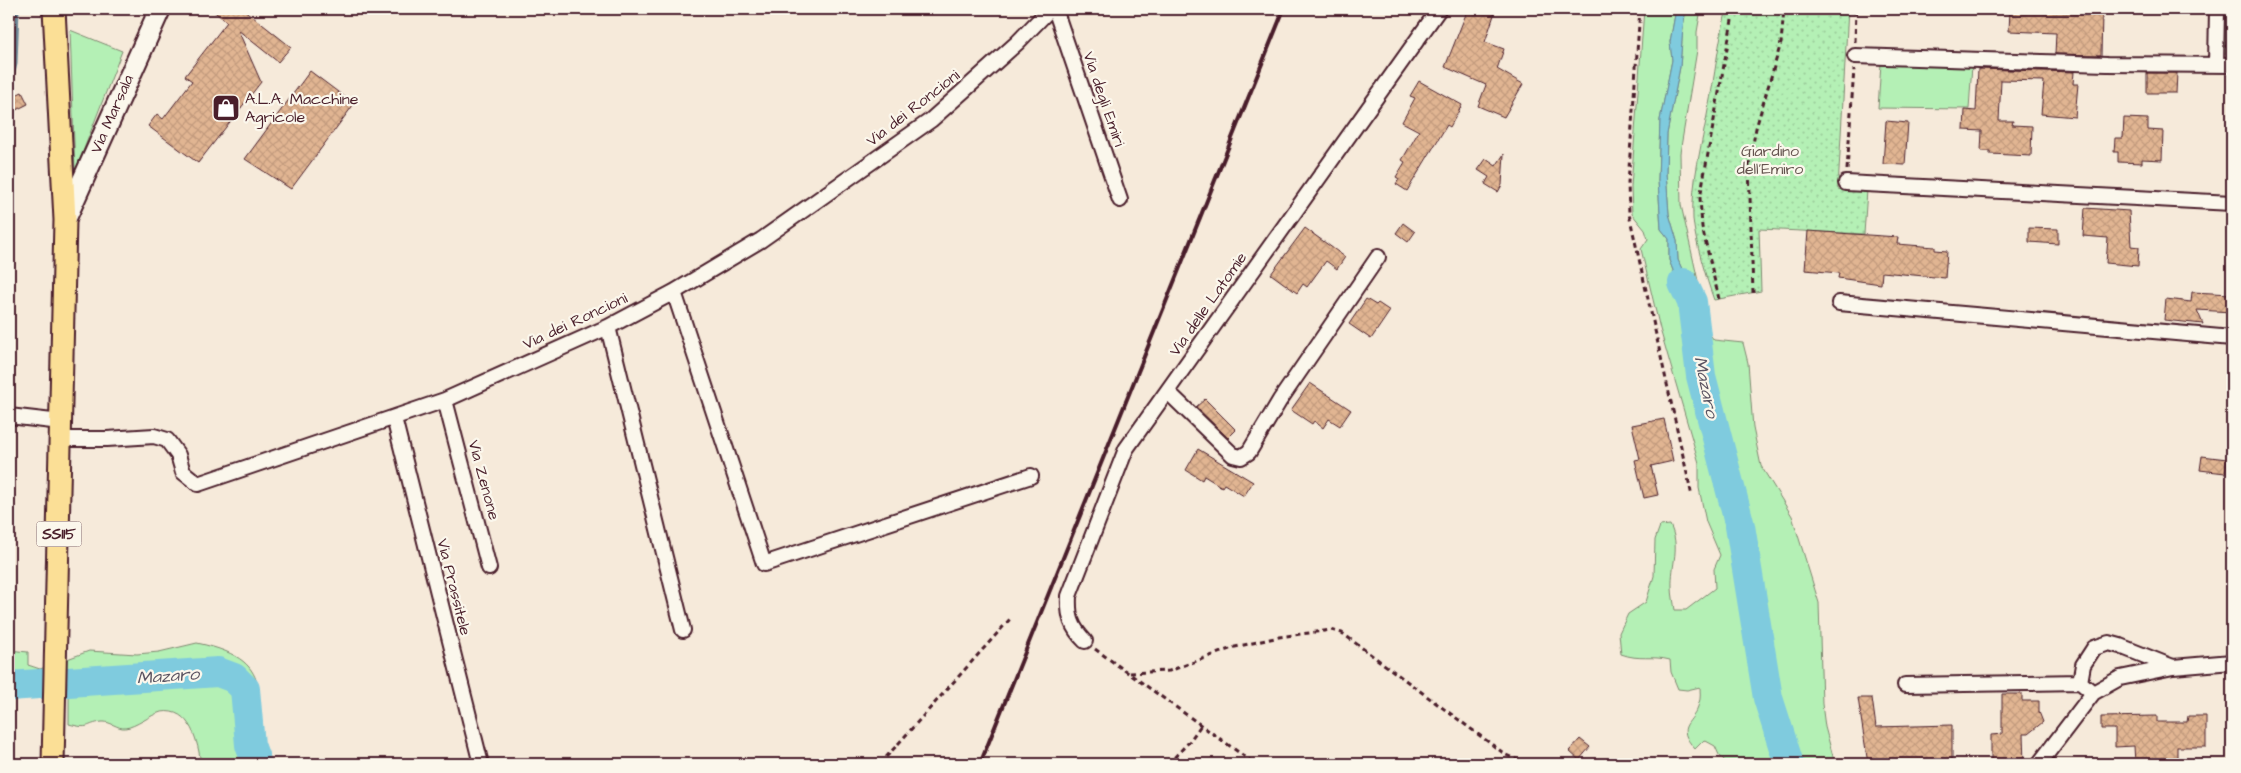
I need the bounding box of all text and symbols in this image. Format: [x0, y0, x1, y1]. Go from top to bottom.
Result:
street label: Via degli Emiri [1077, 49, 1131, 150]
street label: Via dei Roncioni [862, 64, 965, 151]
street label: Via Marsala [85, 71, 139, 157]
place label: A.L.A. Macchine Agricole [245, 88, 359, 129]
shop icon: A.L.A. Macchine Agricole [211, 93, 241, 123]
park label: Giardino dell'Emiro [1737, 140, 1803, 180]
street label: Via delle Latomie [1164, 247, 1252, 360]
street label: Via dei Roncioni [519, 287, 631, 355]
water label: Mazaro [1687, 354, 1725, 422]
street label: Via Zenone [463, 438, 505, 523]
road number: SS115 [36, 522, 82, 546]
street label: Via Prassitele [431, 536, 477, 638]
water label: Mazaro [136, 661, 202, 691]

